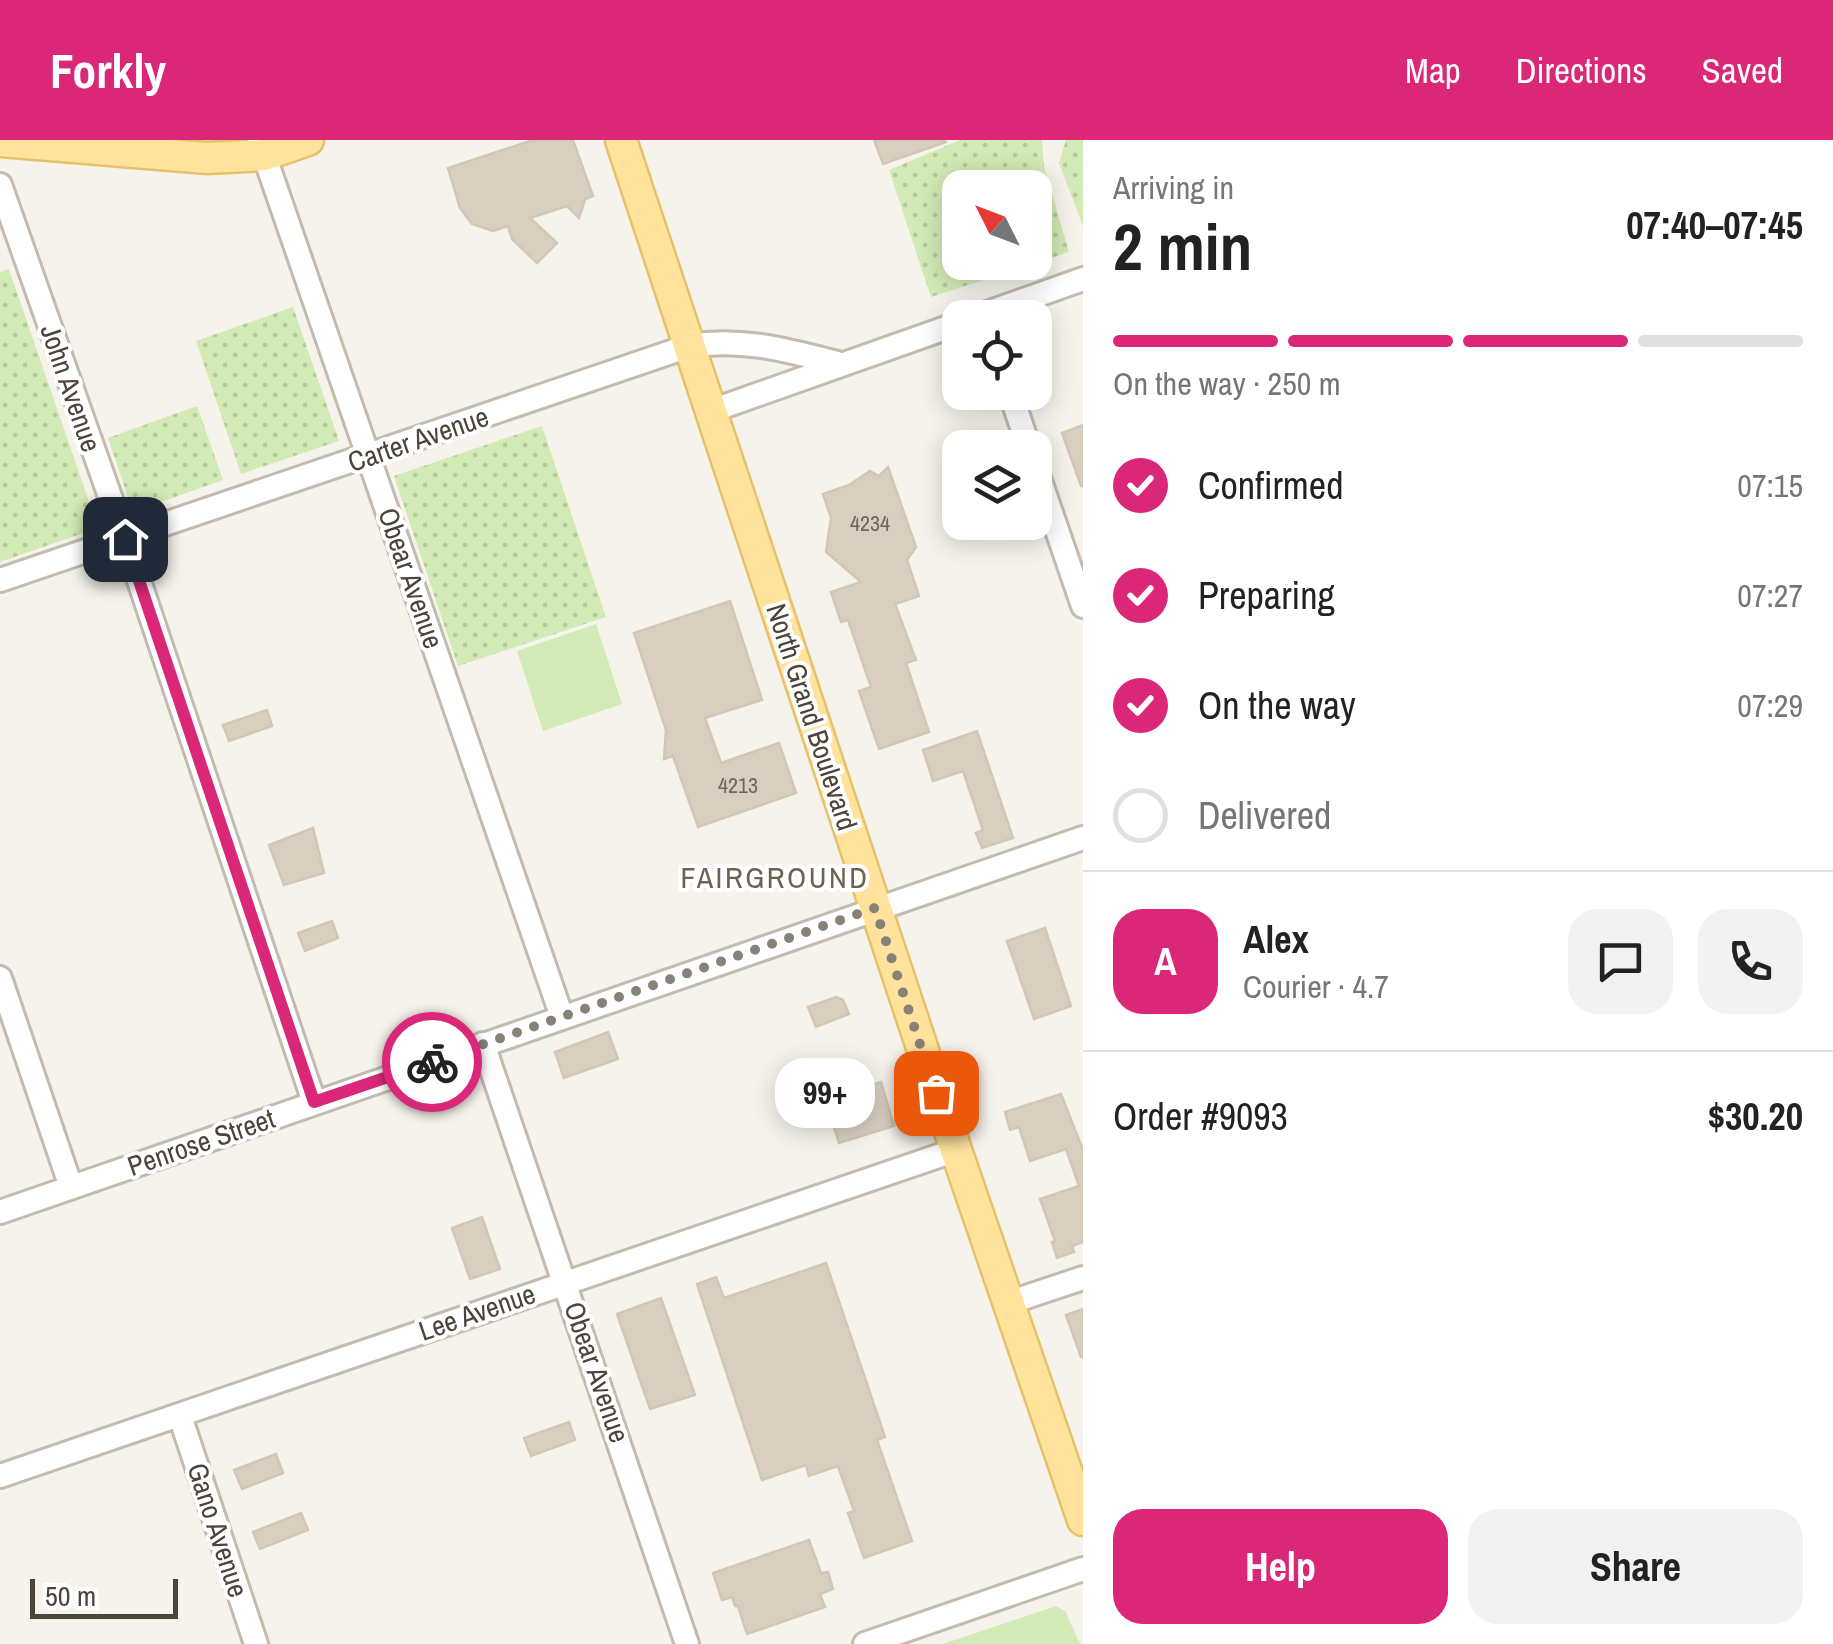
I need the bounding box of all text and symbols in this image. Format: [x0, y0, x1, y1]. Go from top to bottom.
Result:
text: Forkly [50, 38, 166, 103]
text: Map [1405, 47, 1461, 94]
text: Directions [1516, 47, 1647, 94]
text: Saved [1702, 47, 1783, 94]
text: Arriving in [1113, 166, 1234, 209]
north arrow [942, 170, 1052, 280]
map controls [942, 170, 1052, 540]
text: 07:40–07:45 [1626, 200, 1803, 251]
text: 2 min [1113, 203, 1252, 290]
button: locate [942, 300, 1052, 410]
street label: John Avenue [31, 319, 111, 457]
text: On the way · 250 m [1113, 362, 1341, 405]
street label: Carter Avenue [343, 397, 493, 481]
button: layers [942, 430, 1052, 540]
icon: check [1113, 458, 1168, 513]
text: Confirmed [1198, 460, 1343, 511]
text: 07:15 [1737, 464, 1803, 507]
pin [83, 497, 168, 582]
street label: Obear Avenue [369, 503, 453, 653]
house number: 4234 [850, 508, 890, 538]
icon: home [98, 512, 153, 567]
icon: check [1113, 568, 1168, 623]
text: Preparing [1198, 570, 1335, 621]
text: 07:27 [1737, 574, 1803, 617]
street label: North Grand Boulevard [757, 599, 867, 835]
icon: check [1113, 678, 1168, 733]
text: On the way [1198, 680, 1356, 731]
text: 07:29 [1737, 684, 1803, 727]
house number: 4213 [718, 770, 758, 800]
text: Delivered [1198, 790, 1331, 841]
district label: FAIRGROUND [680, 857, 870, 897]
button: chat [1568, 909, 1673, 1014]
button: phone [1698, 909, 1803, 1014]
text: Alex [1243, 914, 1309, 965]
text: A [1154, 936, 1177, 987]
text: Courier · 4.7 [1243, 965, 1389, 1008]
courier [382, 1012, 482, 1112]
icon: bike [405, 1035, 460, 1090]
pin [894, 1051, 979, 1136]
callout: 99+ [776, 1058, 876, 1128]
icon: bag [909, 1066, 964, 1121]
text: 99+ [803, 1071, 847, 1114]
text: Order #9093 [1113, 1091, 1288, 1142]
text: $30.20 [1708, 1091, 1803, 1142]
street label: Penrose Street [122, 1099, 280, 1185]
street label: Lee Avenue [414, 1274, 540, 1350]
street label: Obear Avenue [555, 1297, 639, 1447]
street label: Gano Avenue [178, 1458, 258, 1602]
button: Help [1113, 1509, 1448, 1624]
button: Share [1468, 1509, 1803, 1624]
scale bar [30, 1574, 178, 1618]
text: 50 m [45, 1577, 96, 1615]

